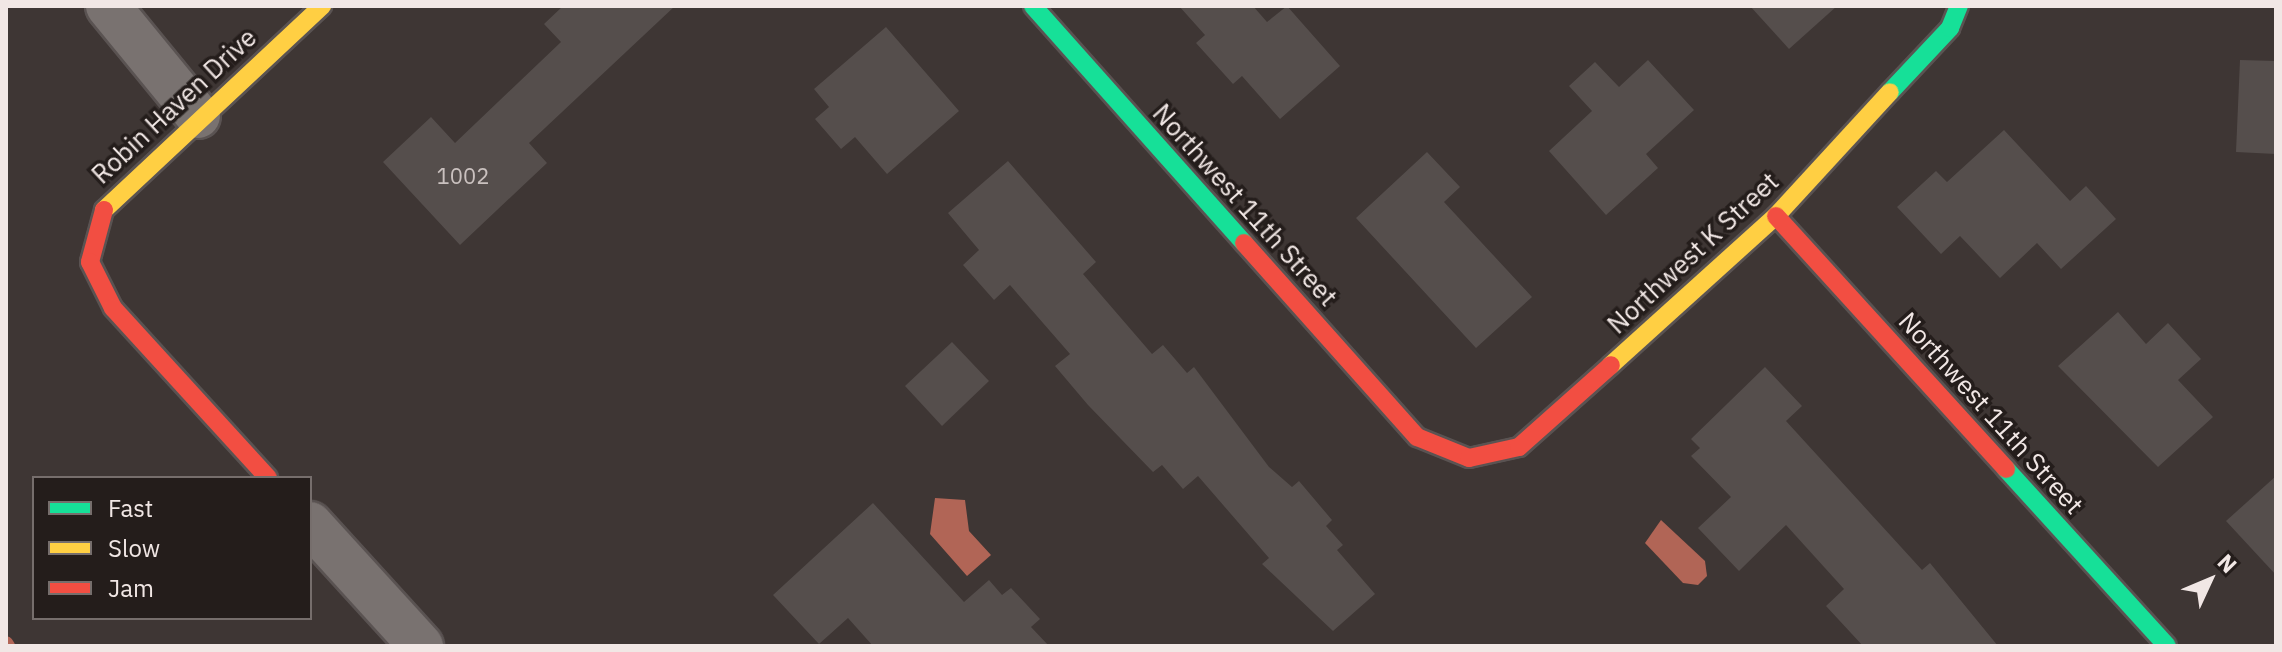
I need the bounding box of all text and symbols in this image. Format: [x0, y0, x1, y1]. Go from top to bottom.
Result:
street label: Robin Haven Drive [85, 22, 263, 190]
street label: Northwest 11th Street [1146, 98, 1344, 312]
house number: 1002 [437, 163, 489, 189]
street label: Northwest K Street [1601, 166, 1785, 340]
street label: Northwest 11th Street [1892, 306, 2090, 520]
legend [32, 476, 312, 620]
text: Fast [108, 492, 153, 524]
text: Slow [108, 532, 160, 564]
north arrow [2170, 540, 2250, 620]
text: N [2212, 547, 2244, 579]
text: Jam [108, 572, 154, 604]

